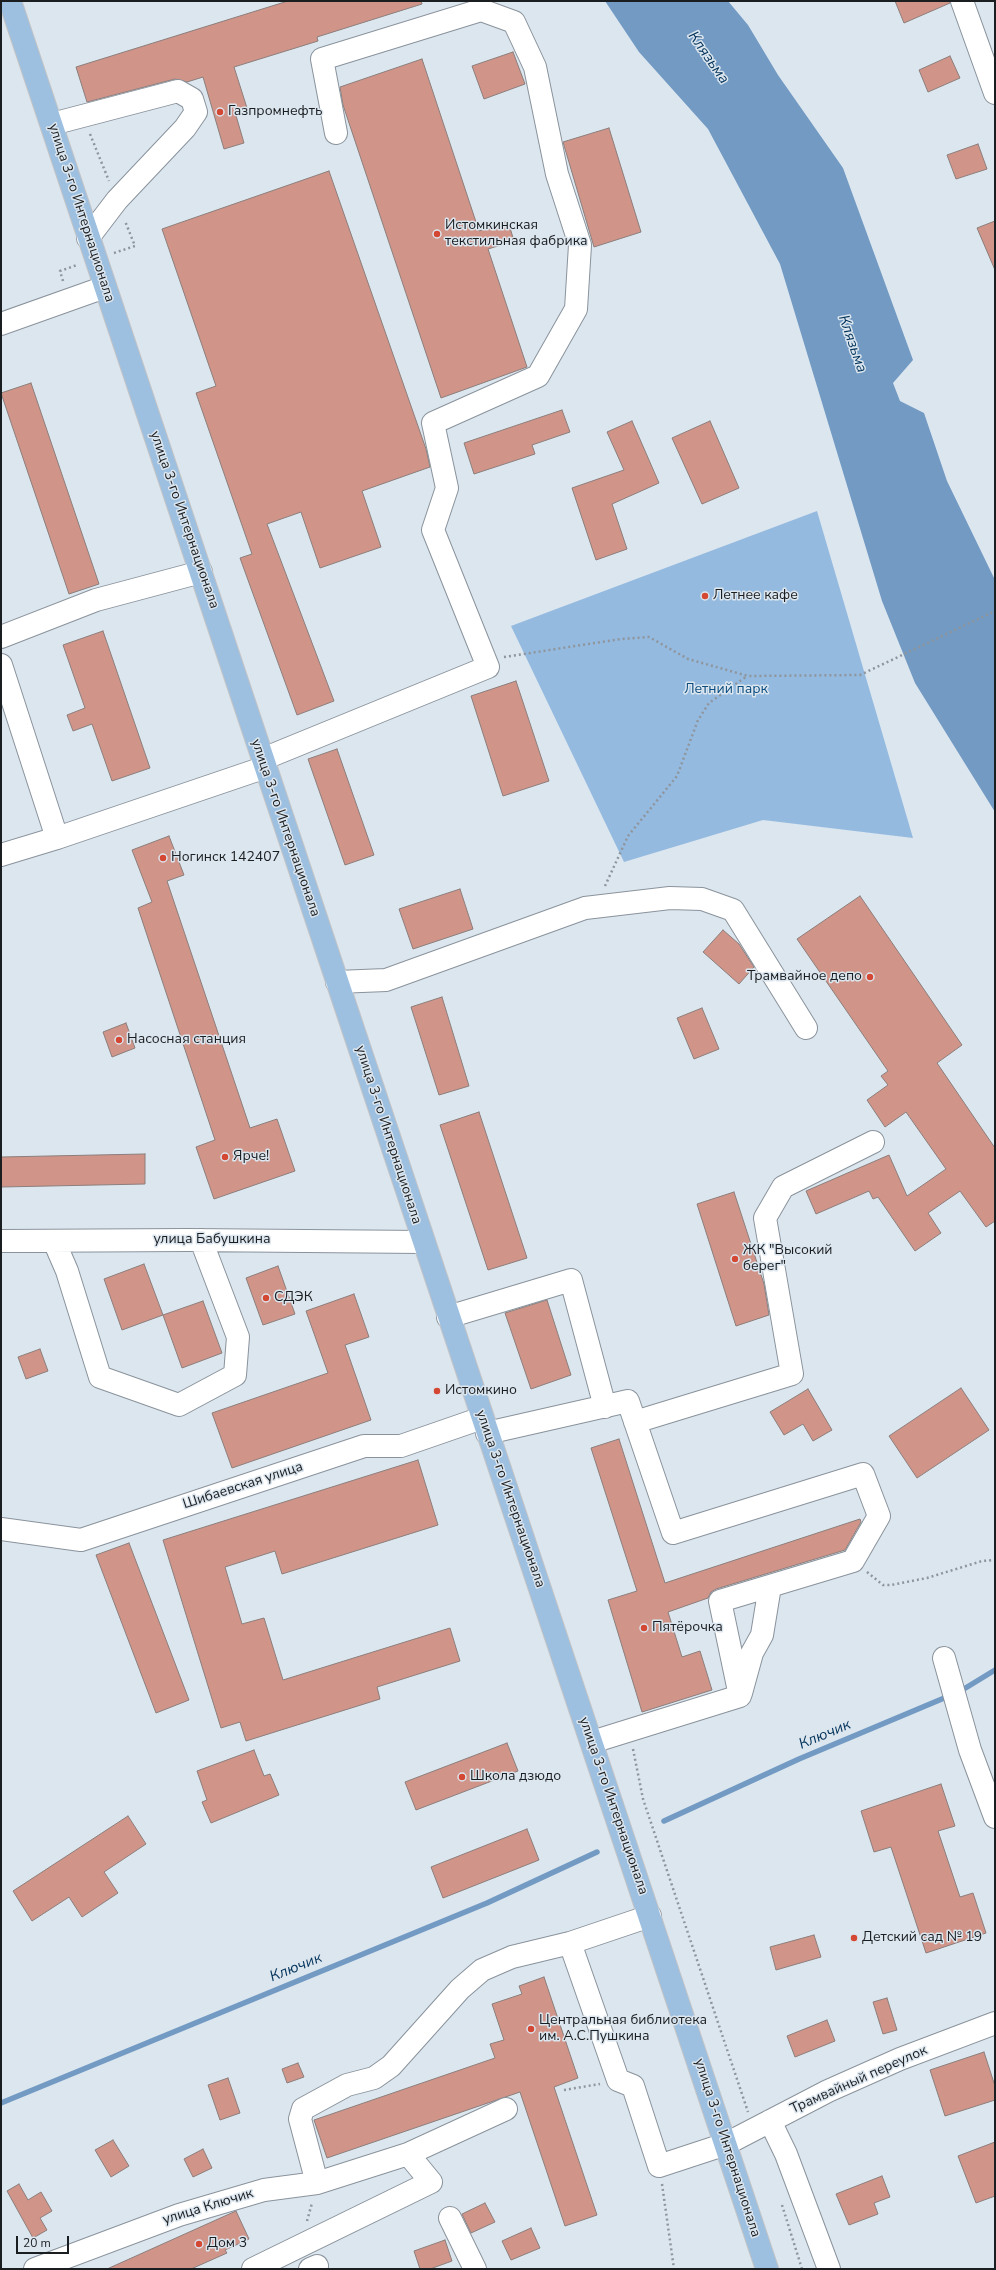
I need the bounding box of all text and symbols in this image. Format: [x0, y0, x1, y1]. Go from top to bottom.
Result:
water label: Клязьма [683, 28, 733, 88]
place label: Газпромнефть [228, 104, 322, 120]
marker: Газпромнефть [215, 107, 225, 117]
street label: улица 3-го Интернационала [44, 122, 118, 304]
place label: Истомкинская текстильная фабрика [445, 218, 588, 250]
marker: Истомкинская текстильная фабрика [432, 229, 442, 239]
water label: Клязьма [834, 313, 870, 375]
street label: улица 3-го Интернационала [146, 429, 222, 611]
place label: Летнее кафе [713, 588, 798, 604]
marker: Летнее кафе [700, 591, 710, 601]
park label: Летний парк [684, 682, 768, 698]
street label: улица 3-го Интернационала [247, 737, 323, 919]
place label: Ногинск 142407 [171, 850, 280, 866]
marker: Ногинск 142407 [158, 853, 168, 863]
place label: Трамвайное депо [747, 969, 862, 985]
marker: Трамвайное депо [865, 972, 875, 982]
place label: Насосная станция [127, 1032, 246, 1048]
marker: Насосная станция [114, 1035, 124, 1045]
street label: улица 3-го Интернационала [351, 1044, 425, 1226]
place label: Ярче! [233, 1149, 269, 1165]
marker: Ярче! [220, 1152, 230, 1162]
street label: улица Бабушкина [153, 1232, 271, 1248]
place label: ЖК "Высокий берег" [743, 1243, 833, 1276]
marker: ЖК "Высокий берег" [730, 1254, 740, 1264]
place label: СДЭК [274, 1290, 313, 1306]
marker: СДЭК [261, 1293, 271, 1303]
place label: Истомкино [445, 1383, 517, 1399]
marker: Истомкино [432, 1386, 442, 1396]
street label: улица 3-го Интернационала [472, 1408, 548, 1590]
street label: Шибаевская улица [181, 1459, 305, 1513]
place label: Пятёрочка [652, 1620, 723, 1636]
marker: Пятёрочка [639, 1623, 649, 1633]
street label: улица 3-го Интернационала [575, 1715, 651, 1897]
water label: Ключик [796, 1716, 854, 1754]
place label: Школа дзюдо [470, 1769, 561, 1785]
marker: Школа дзюдо [457, 1772, 467, 1782]
place label: Детский сад № 19 [862, 1930, 982, 1946]
marker: Детский сад № 19 [849, 1933, 859, 1943]
water label: Ключик [267, 1949, 325, 1987]
place label: Центральная библиотека им. А.С.Пушкина [539, 2013, 707, 2046]
marker: Центральная библиотека им. А.С.Пушкина [526, 2024, 536, 2034]
street label: Трамвайный переулок [788, 2042, 930, 2118]
street label: улица 3-го Интернационала [690, 2057, 764, 2239]
street label: улица Ключик [161, 2185, 255, 2229]
scale bar [18, 2228, 71, 2254]
text: 20 m [23, 2235, 51, 2251]
place label: Дом 3 [207, 2236, 247, 2252]
marker: Дом 3 [194, 2239, 204, 2249]

